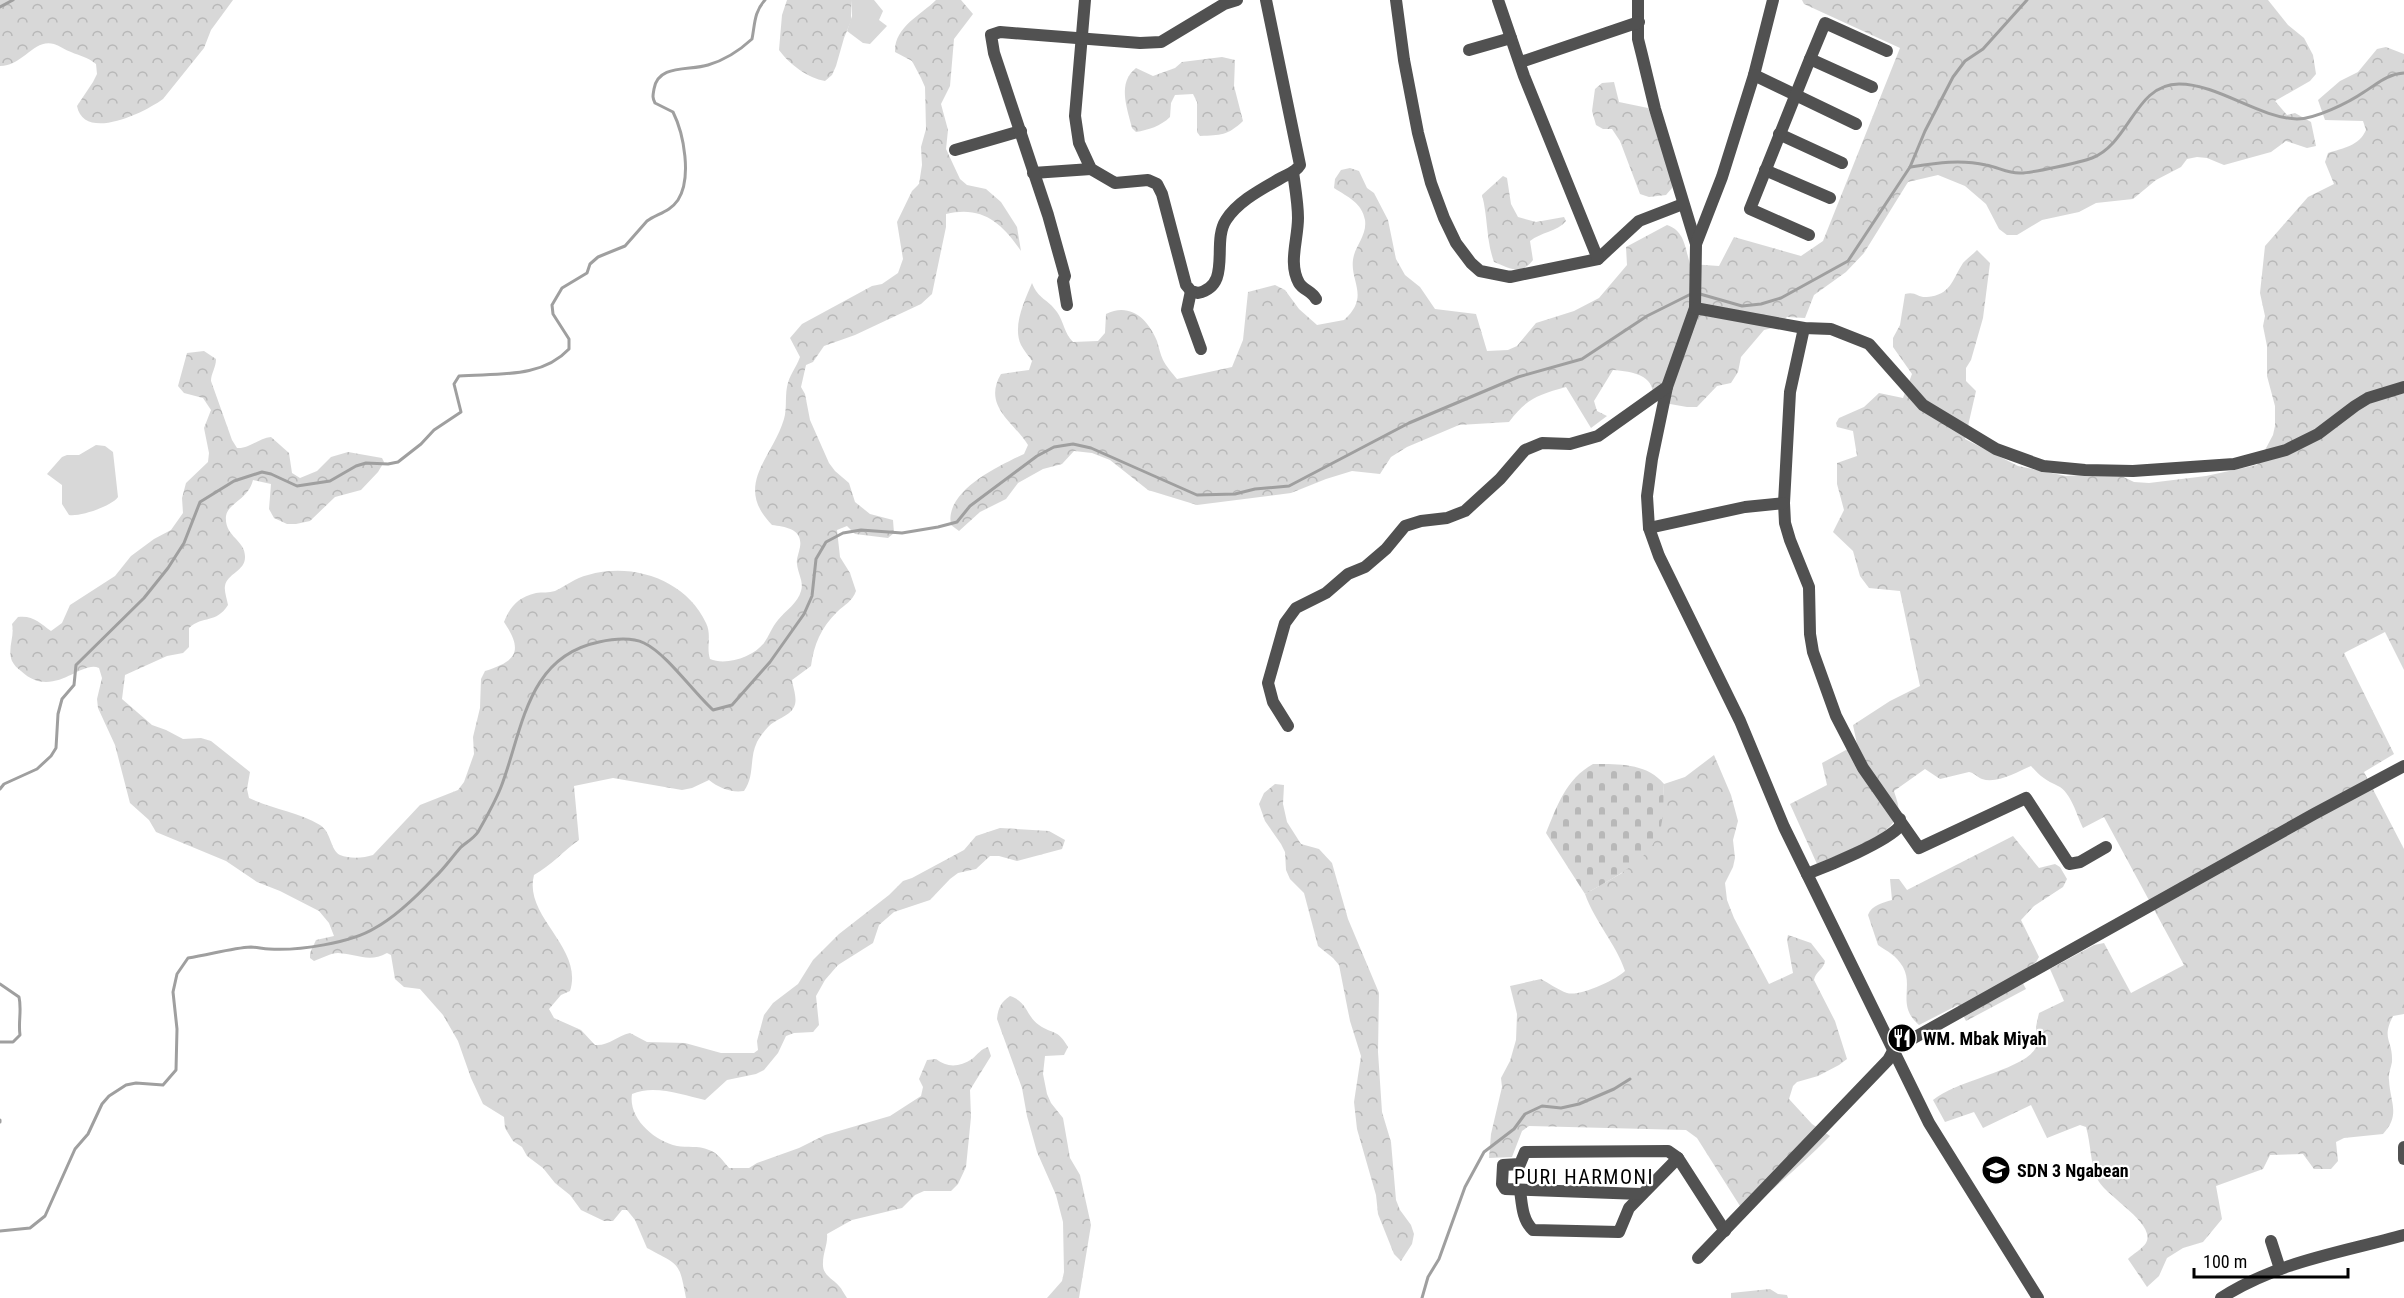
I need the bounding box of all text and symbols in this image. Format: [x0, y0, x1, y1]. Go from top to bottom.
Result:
restaurant icon: WM. Mbak Miyah [1886, 1022, 1918, 1054]
place label: WM. Mbak Miyah [1923, 1028, 2047, 1049]
school or university icon: SDN 3 Ngabean [1980, 1154, 2012, 1186]
place label: SDN 3 Ngabean [2017, 1160, 2129, 1181]
district label: PURI HARMONI [1514, 1165, 1654, 1189]
scale bar [2194, 1241, 2348, 1279]
text: 100 m [2203, 1251, 2247, 1272]

